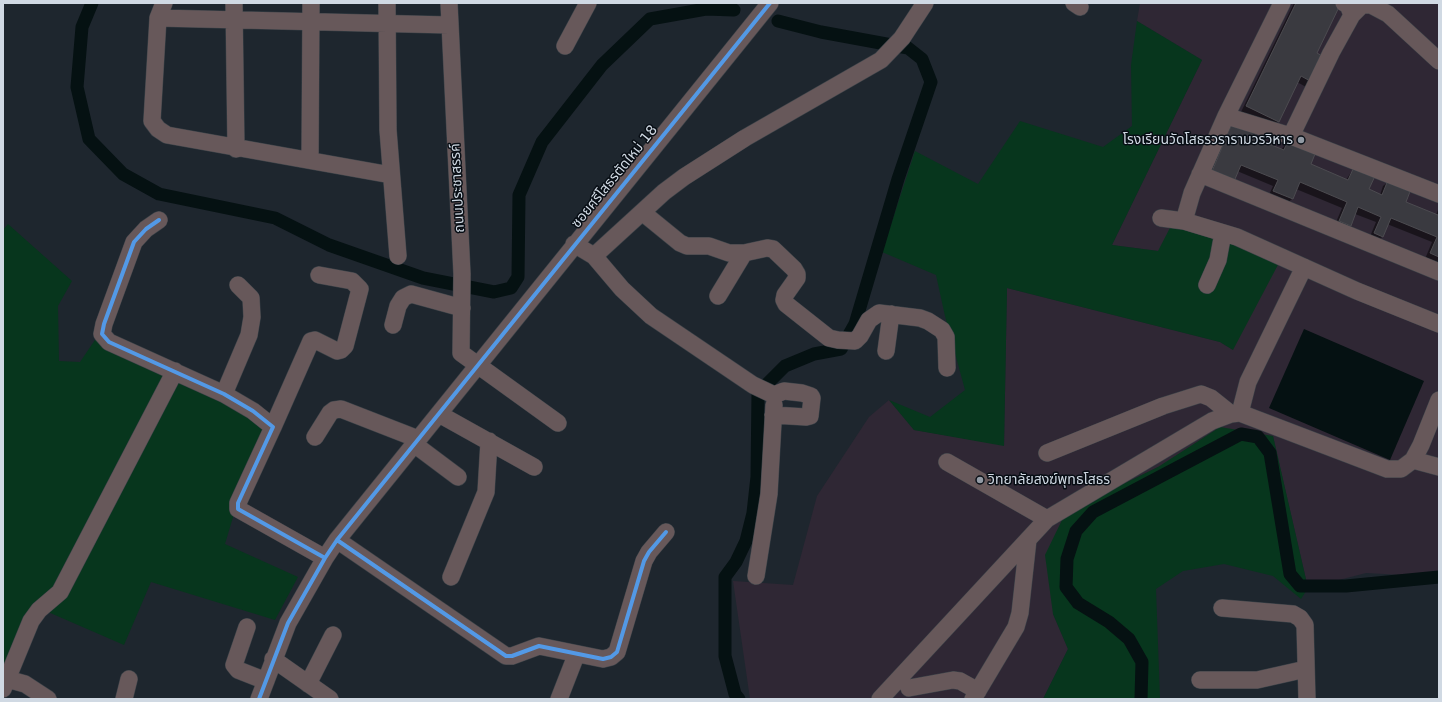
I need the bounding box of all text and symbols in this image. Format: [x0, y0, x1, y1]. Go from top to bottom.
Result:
street label: ซอยศรีโสธรตัดใหม่ 18 [568, 122, 662, 232]
place label: โรงเรียนวัดโสธรวรารามวรวิหาร [1123, 132, 1293, 148]
marker: โรงเรียนวัดโสธรวรารามวรวิหาร [1296, 135, 1306, 145]
street label: ถนนประชาสรรค์ [447, 143, 469, 233]
place label: วิทยาลัยสงฆ์พุทธโสธร [988, 472, 1110, 488]
marker: วิทยาลัยสงฆ์พุทธโสธร [975, 475, 985, 485]

